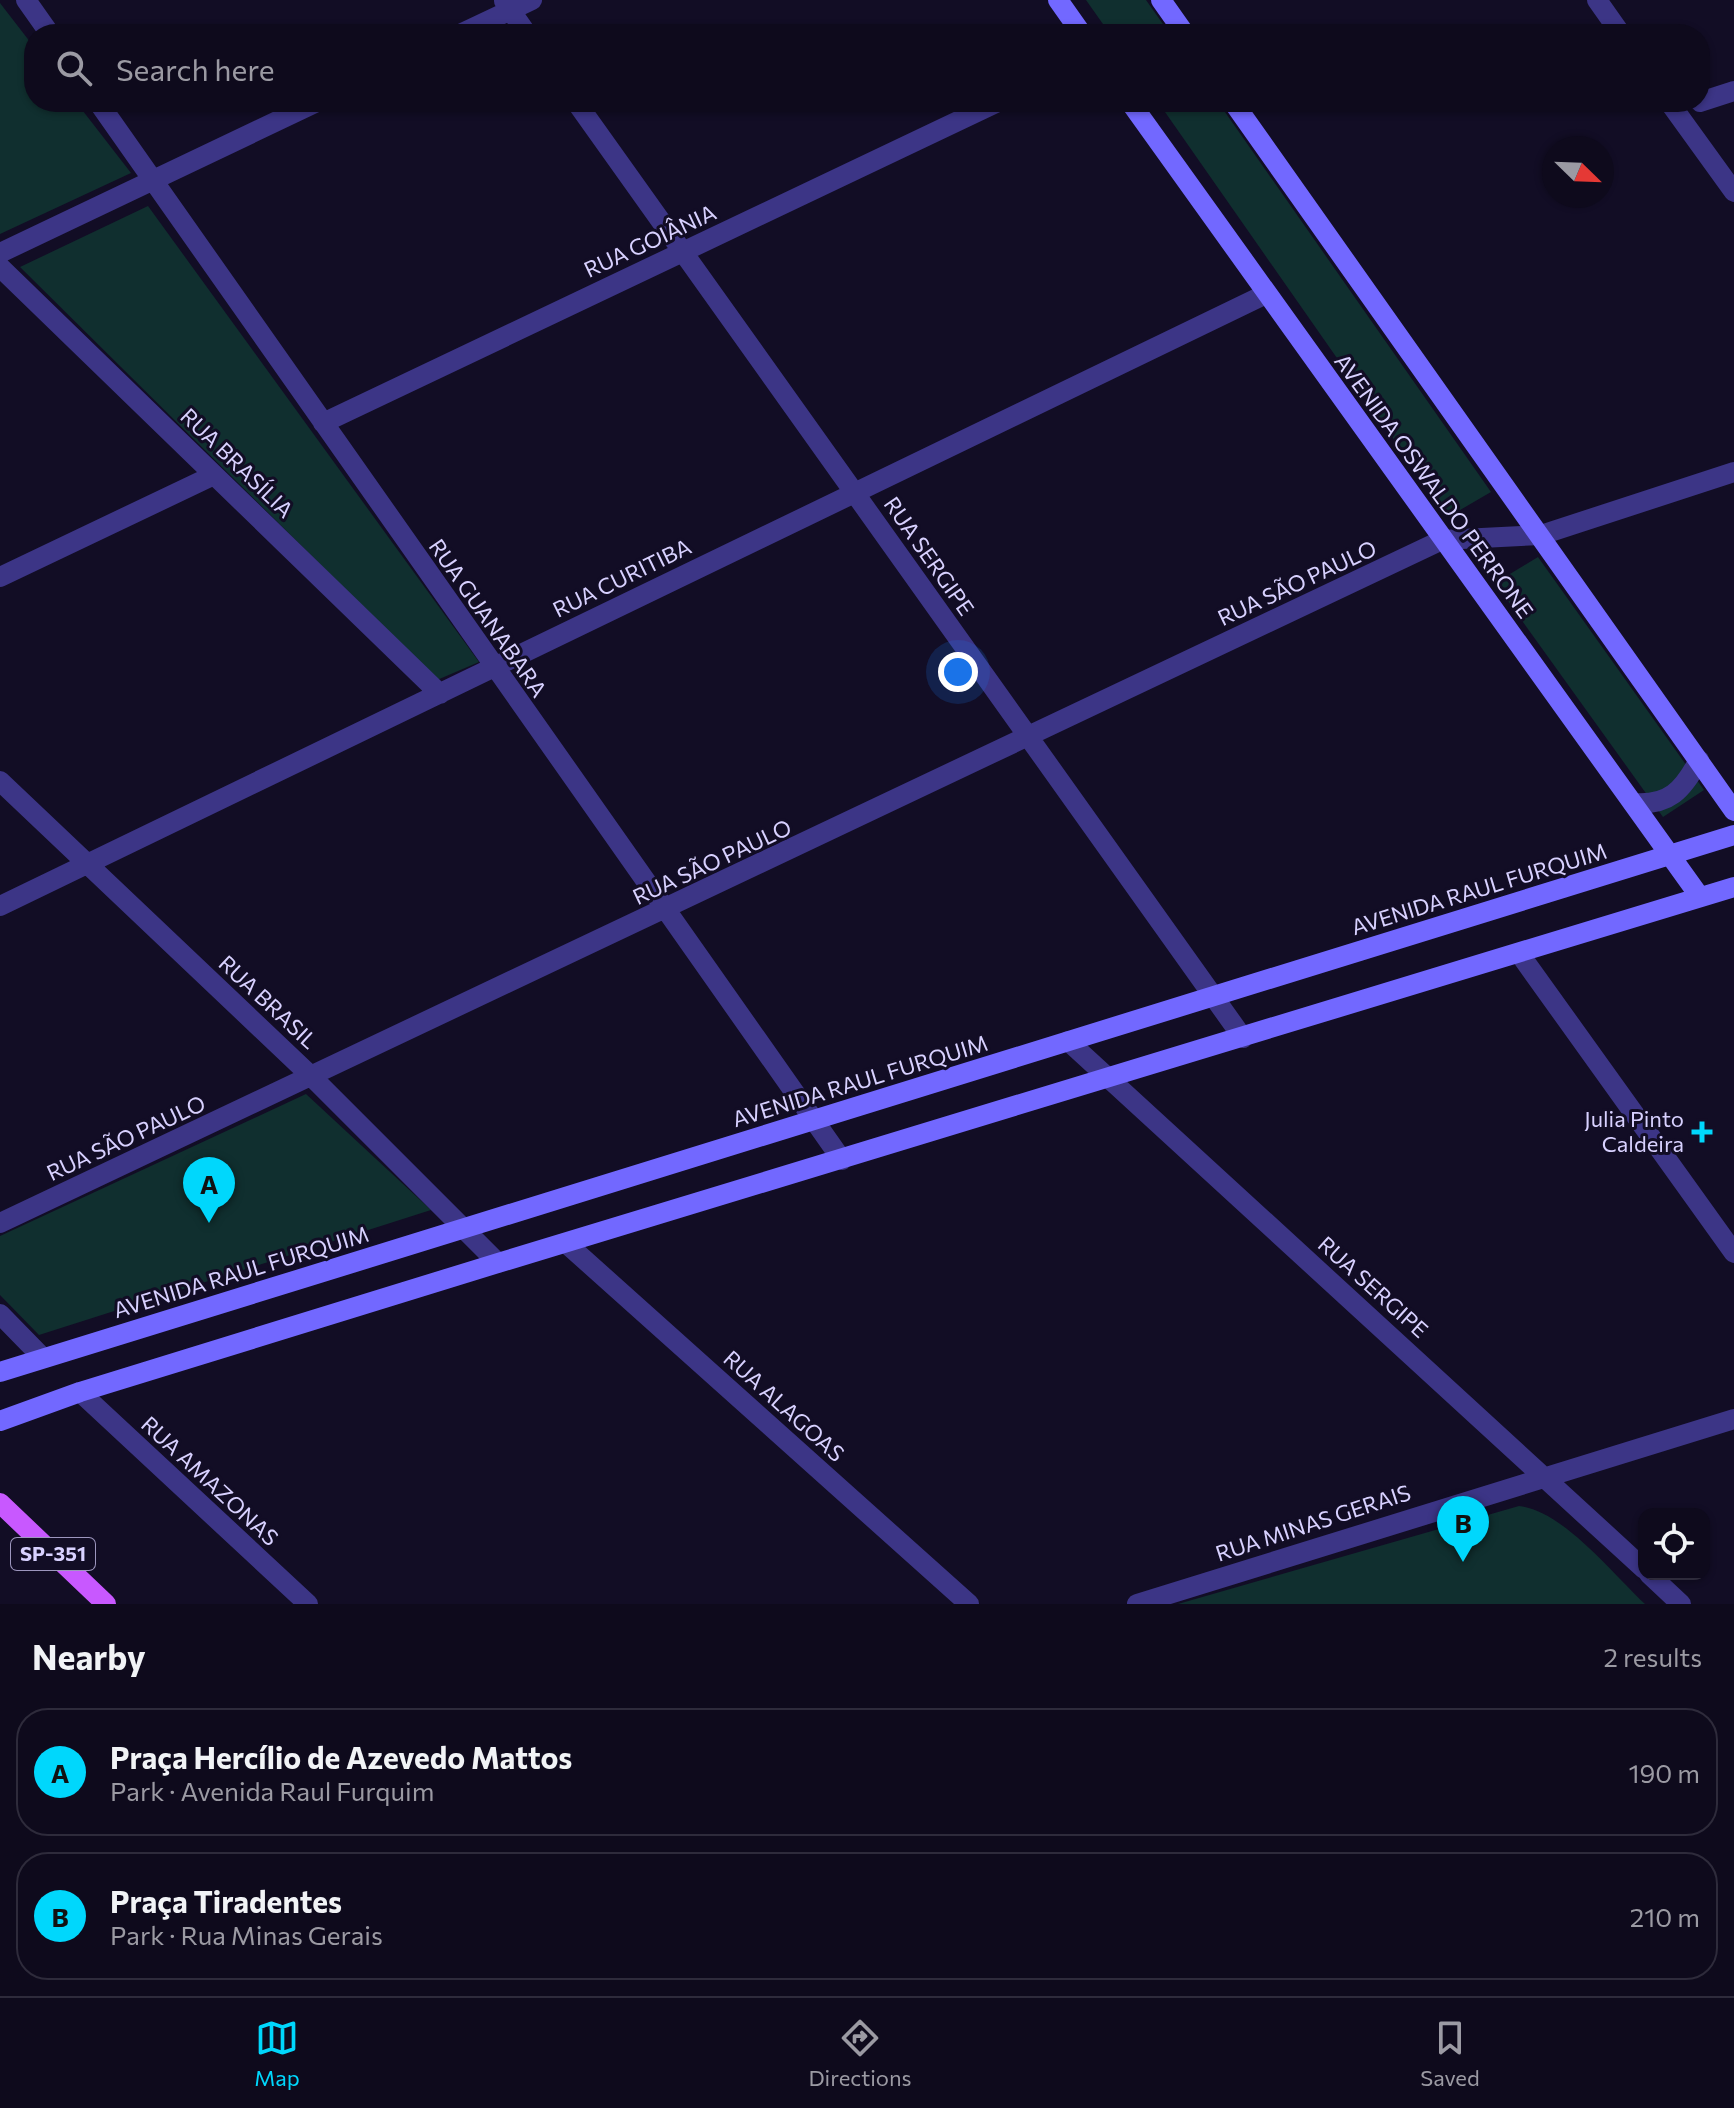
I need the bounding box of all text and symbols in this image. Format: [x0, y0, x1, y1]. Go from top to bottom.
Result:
search box [24, 24, 1710, 112]
icon: search [52, 46, 96, 90]
text: Search here [116, 50, 275, 87]
north arrow [1542, 136, 1614, 208]
street label: RUA GOIÂNIA [580, 198, 720, 283]
street label: AVENIDA OSWALDO PERRONE [1329, 348, 1540, 623]
street label: RUA BRASÍLIA [175, 402, 299, 523]
street label: RUA SERGIPE [879, 491, 980, 620]
street label: RUA CURITIBA [548, 532, 695, 623]
street label: RUA GUANABARA [424, 533, 553, 702]
street label: RUA SÃO PAULO [1213, 534, 1380, 631]
your location [938, 652, 978, 692]
street label: RUA SÃO PAULO [628, 813, 795, 910]
street label: AVENIDA RAUL FURQUIM [1348, 837, 1610, 940]
street label: RUA BRASIL [213, 949, 323, 1054]
street label: AVENIDA RAUL FURQUIM [729, 1029, 991, 1132]
street label: RUA SÃO PAULO [42, 1090, 210, 1186]
place label: Julia Pinto Caldeira [1584, 1105, 1684, 1157]
marker: Julia Pinto Caldeira [1691, 1121, 1713, 1143]
pin: A [183, 1157, 235, 1223]
street label: AVENIDA RAUL FURQUIM [110, 1220, 372, 1323]
street label: RUA SERGIPE [1313, 1230, 1434, 1343]
street label: RUA ALAGOAS [718, 1344, 850, 1467]
street label: RUA AMAZONAS [136, 1410, 285, 1551]
street label: RUA MINAS GERAIS [1212, 1478, 1414, 1567]
pin: B [1437, 1496, 1489, 1562]
map controls [1638, 1508, 1710, 1580]
button: locate [1638, 1508, 1710, 1580]
road number: SP-351 [11, 1538, 95, 1570]
text: Nearby [32, 1635, 146, 1677]
text: 2 results [1604, 1641, 1702, 1672]
text: Praça Hercílio de Azevedo Mattos [110, 1738, 572, 1775]
text: A [51, 1757, 69, 1788]
text: 190 m [1628, 1757, 1700, 1788]
text: Park · Avenida Raul Furquim [110, 1775, 434, 1806]
text: Praça Tiradentes [110, 1882, 342, 1919]
text: B [51, 1901, 69, 1932]
text: 210 m [1630, 1901, 1700, 1932]
text: Park · Rua Minas Gerais [110, 1919, 383, 1950]
tab: Map [254, 2016, 300, 2091]
tab: Directions [808, 2016, 912, 2091]
tab: Saved [1420, 2016, 1480, 2091]

